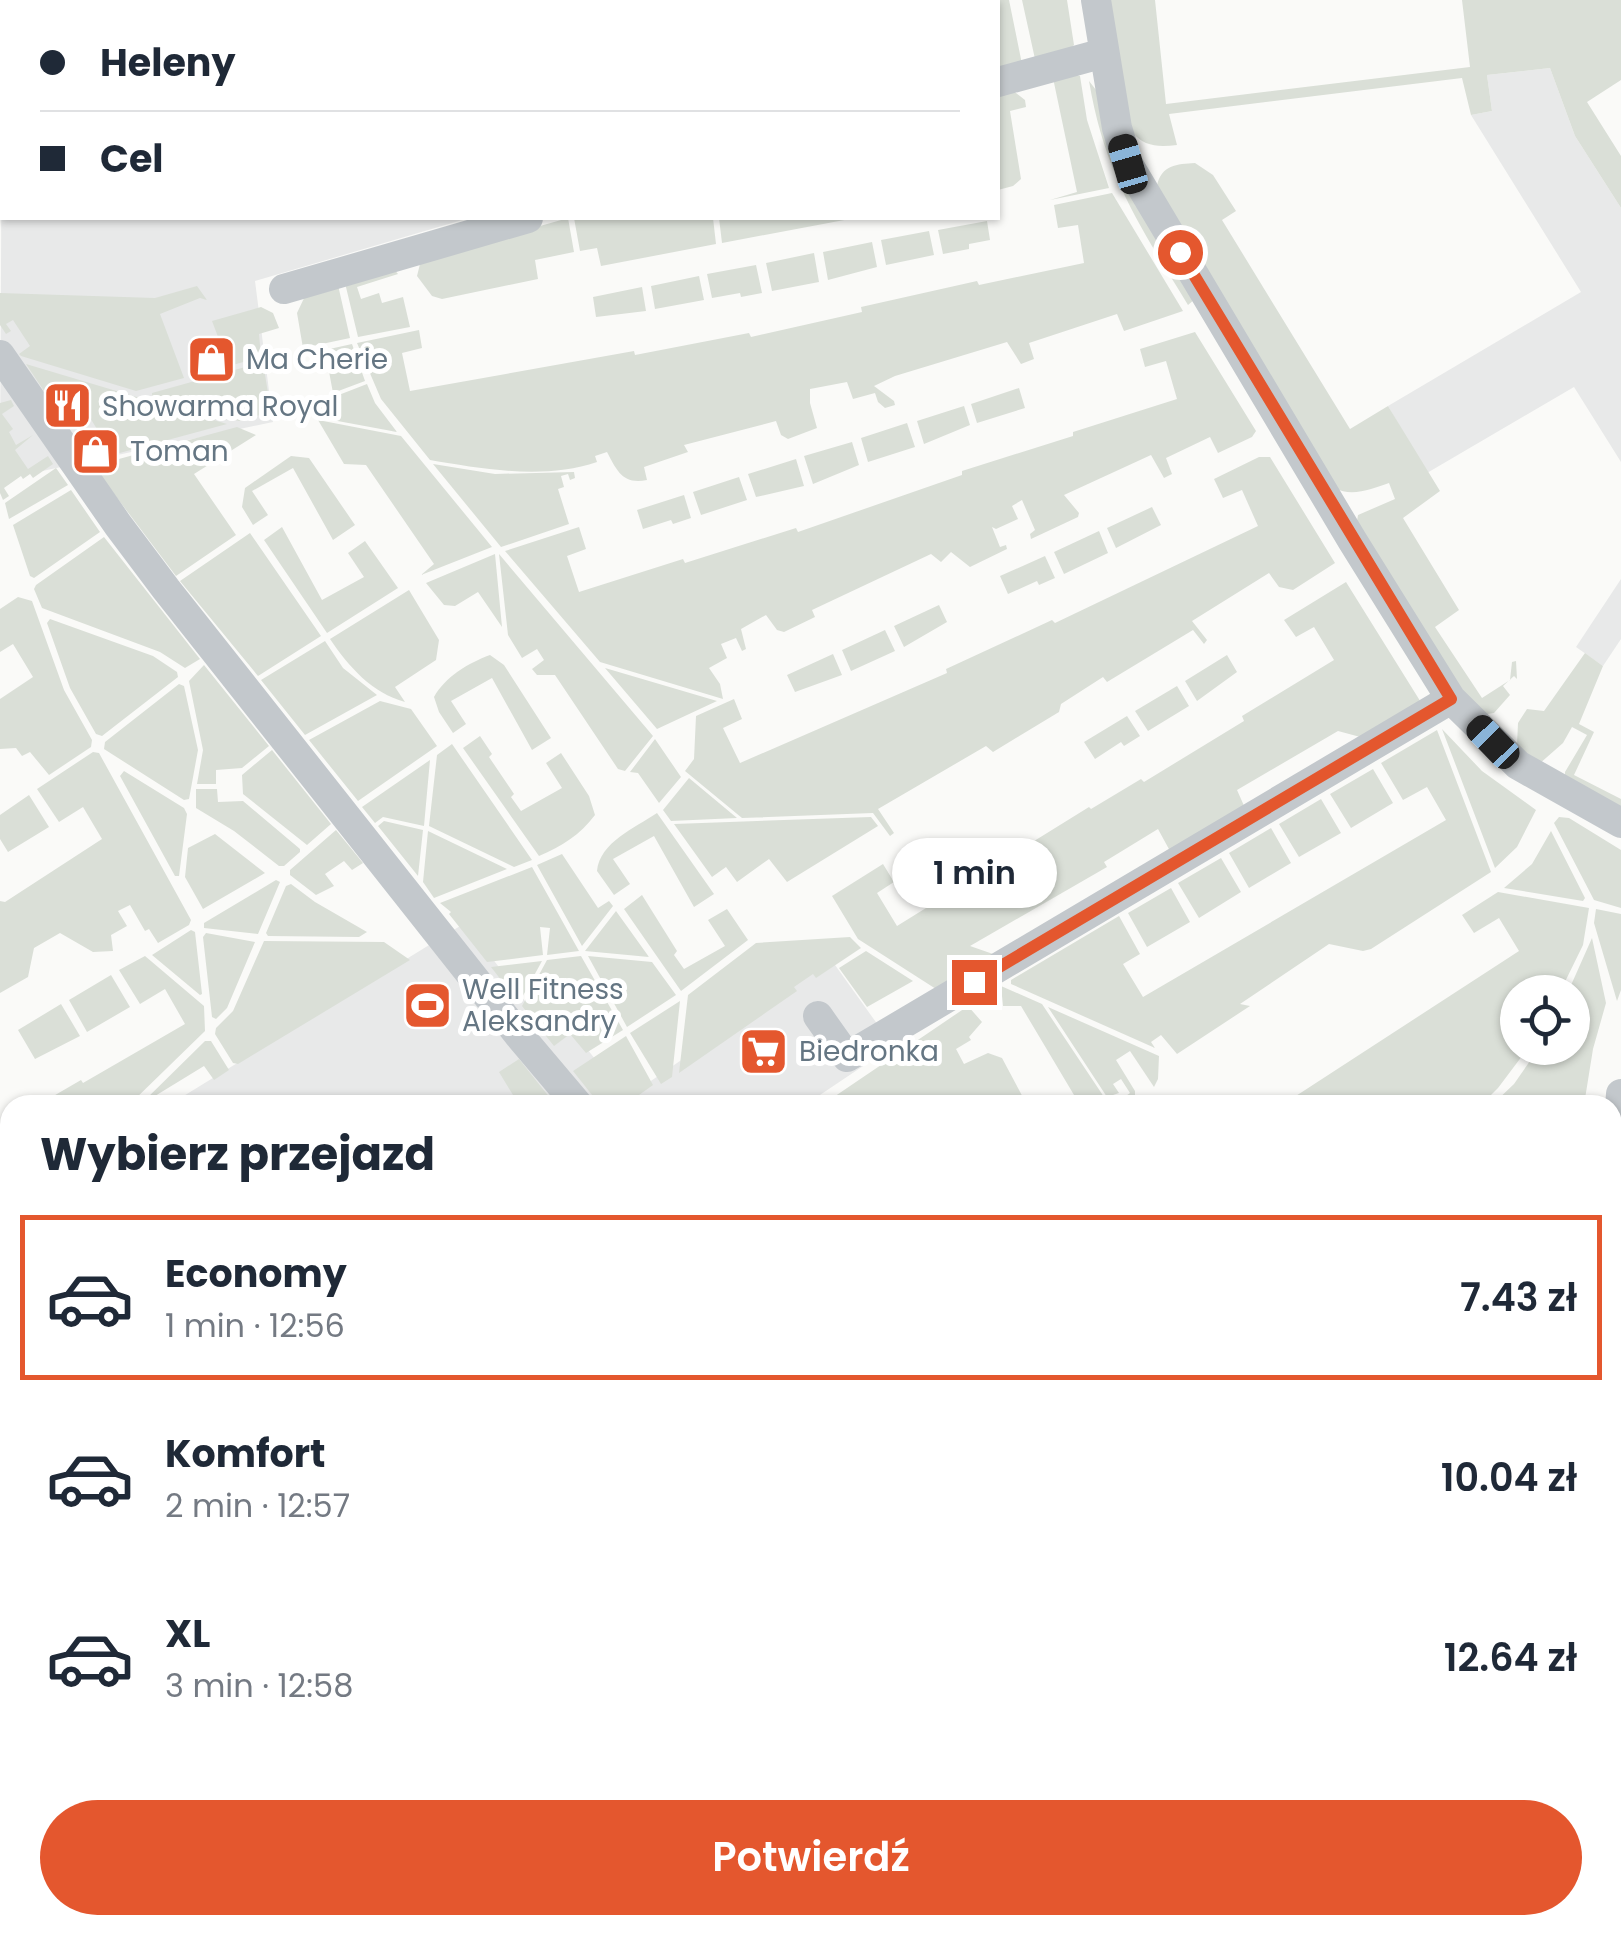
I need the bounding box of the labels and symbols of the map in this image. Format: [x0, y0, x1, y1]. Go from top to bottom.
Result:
car [1105, 131, 1151, 197]
route start [1158, 230, 1203, 275]
shop icon: Ma Cherie [185, 333, 237, 385]
place label: Ma Cherie [246, 340, 388, 379]
restaurant icon: Showarma Royal [41, 380, 93, 432]
place label: Showarma Royal [102, 387, 338, 426]
shop icon: Toman [69, 425, 121, 477]
place label: Toman [130, 432, 229, 471]
car [1461, 710, 1525, 774]
callout: 1 min [892, 837, 1056, 907]
route end [952, 960, 997, 1005]
place label: Well Fitness Aleksandry [462, 970, 624, 1041]
sports icon: Well Fitness Aleksandry [401, 979, 453, 1031]
supermarket icon: Biedronka [738, 1025, 790, 1077]
place label: Biedronka [799, 1032, 939, 1071]

